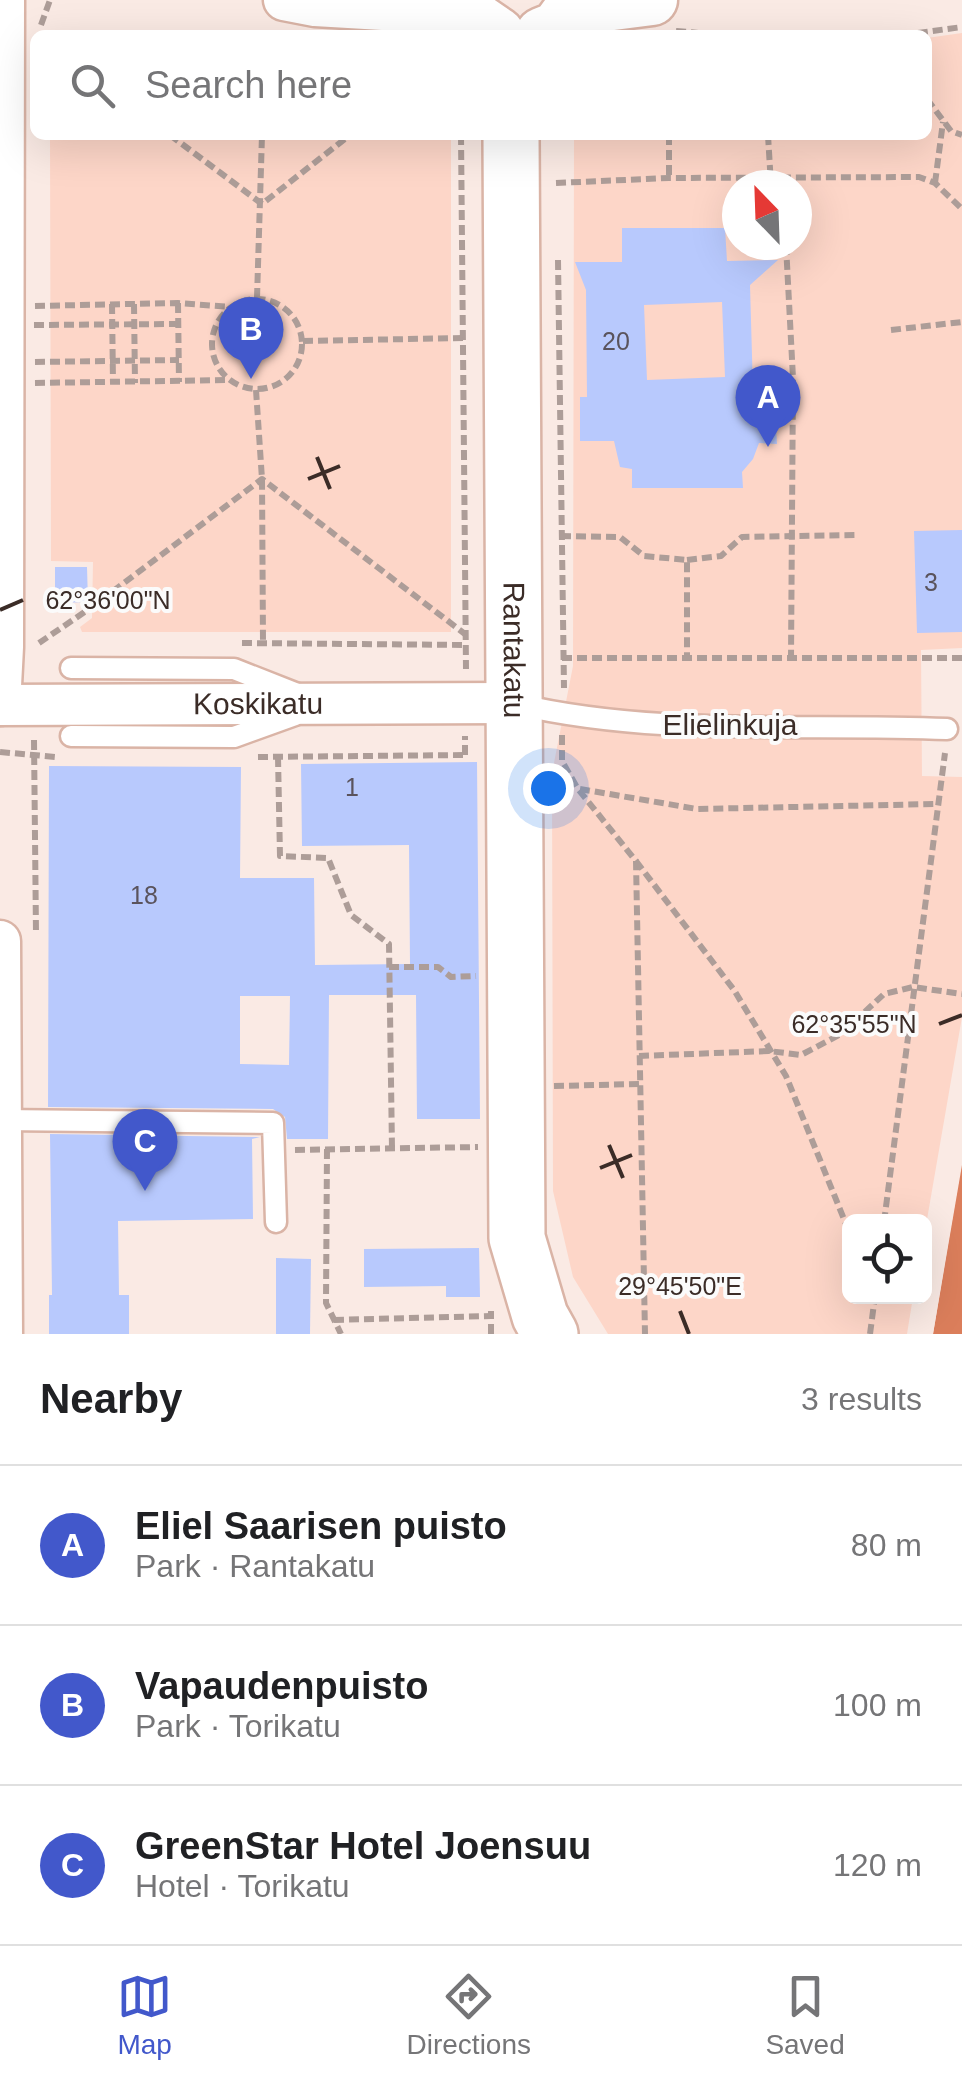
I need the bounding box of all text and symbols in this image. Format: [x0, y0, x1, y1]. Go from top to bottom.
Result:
search box [30, 30, 932, 140]
icon: search [65, 58, 120, 113]
text: Search here [145, 64, 352, 106]
north arrow [722, 170, 812, 260]
pin: B [218, 296, 284, 379]
house number: 20 [602, 327, 630, 355]
pin: A [736, 364, 800, 447]
house number: 3 [924, 568, 938, 596]
street label: Rantakatu [497, 582, 531, 718]
text: 62°36'00"N [45, 586, 171, 614]
street label: Koskikatu [193, 687, 323, 720]
street label: Elielinkuja [662, 708, 798, 741]
your location [523, 763, 574, 814]
house number: 1 [345, 773, 359, 801]
house number: 18 [130, 881, 158, 909]
text: 62°35'55"N [791, 1010, 917, 1038]
pin: C [112, 1108, 178, 1191]
map controls [842, 1214, 932, 1304]
button: locate [842, 1214, 932, 1304]
text: 29°45'50"E [618, 1272, 742, 1300]
text: Nearby [40, 1375, 182, 1422]
text: 3 results [801, 1381, 922, 1417]
text: Eliel Saarisen puisto [135, 1505, 507, 1547]
text: A [61, 1527, 84, 1563]
text: 80 m [851, 1527, 922, 1563]
text: Park · Rantakatu [135, 1548, 375, 1584]
text: Vapaudenpuisto [135, 1665, 428, 1707]
text: B [61, 1687, 84, 1723]
text: 100 m [833, 1687, 922, 1723]
text: Park · Torikatu [135, 1708, 341, 1744]
text: GreenStar Hotel Joensuu [135, 1825, 591, 1867]
text: C [61, 1847, 84, 1883]
text: 120 m [833, 1847, 922, 1883]
text: Hotel · Torikatu [135, 1868, 350, 1904]
tab: Map [117, 1969, 172, 2061]
tab: Directions [407, 1969, 531, 2061]
tab: Saved [765, 1969, 845, 2061]

